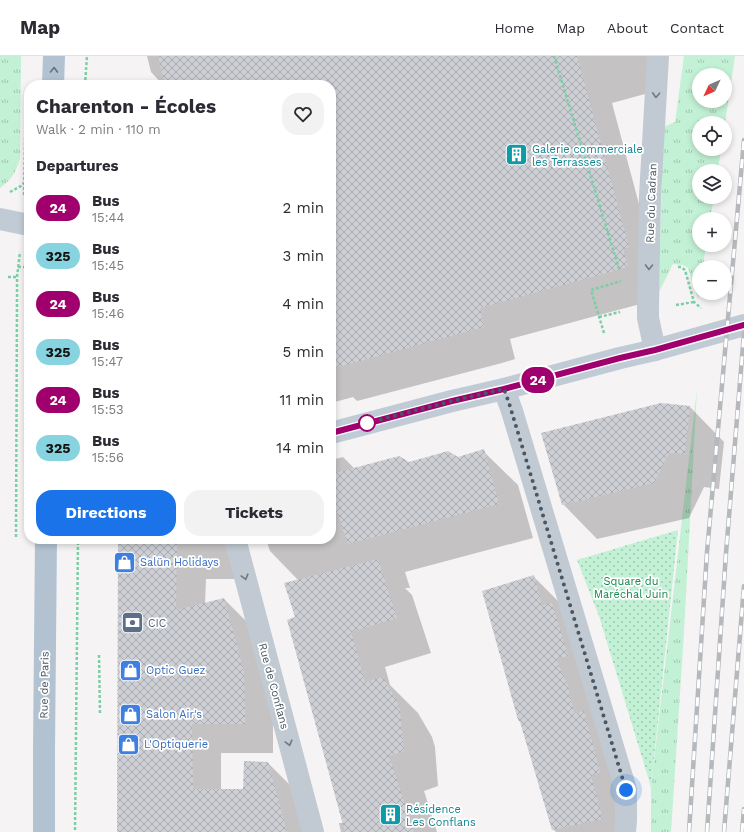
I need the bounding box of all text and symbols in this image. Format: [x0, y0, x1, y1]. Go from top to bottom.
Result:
text: Map [20, 16, 60, 39]
text: Home [494, 20, 534, 36]
text: Map [556, 20, 585, 36]
text: About [607, 20, 648, 36]
text: Contact [670, 20, 724, 36]
one-way arrow [49, 67, 58, 74]
north arrow [692, 68, 732, 108]
map controls [692, 68, 732, 300]
one-way arrow [651, 92, 660, 98]
button: heart [282, 93, 324, 135]
text: Charenton - Écoles [36, 95, 216, 118]
button: locate [692, 116, 732, 156]
text: Walk · 2 min · 110 m [36, 122, 161, 137]
building icon: Galerie commerciale les Terrasses [503, 142, 529, 168]
place label: Galerie commerciale les Terrasses [532, 143, 643, 169]
text: Departures [36, 157, 119, 175]
street label: Rue du Cadran [644, 163, 659, 243]
button: layers [692, 164, 732, 204]
text: Bus [92, 192, 120, 210]
text: 2 min [283, 199, 324, 217]
text: 24 [49, 200, 67, 216]
text: 15:44 [92, 210, 124, 225]
button: + [692, 212, 732, 252]
text: Bus [92, 240, 120, 258]
text: 3 min [283, 247, 324, 265]
text: 325 [46, 248, 70, 264]
text: 15:45 [92, 258, 124, 273]
button: − [692, 260, 732, 300]
one-way arrow [645, 264, 653, 270]
text: Bus [92, 288, 120, 306]
text: 4 min [282, 295, 324, 313]
text: 24 [49, 296, 67, 312]
text: 15:46 [92, 306, 124, 321]
text: Bus [92, 336, 120, 354]
text: 5 min [283, 343, 324, 361]
text: 325 [46, 344, 70, 360]
text: 15:47 [92, 354, 123, 369]
line badge: 24 [520, 367, 556, 393]
text: 24 [529, 372, 547, 388]
text: Bus [92, 384, 120, 402]
text: 11 min [280, 391, 324, 409]
text: 24 [49, 392, 67, 408]
text: 15:53 [92, 402, 124, 417]
unlabelled marker [358, 414, 376, 432]
text: Bus [92, 432, 120, 450]
text: 14 min [276, 439, 324, 457]
text: 325 [46, 440, 70, 456]
text: 15:56 [92, 450, 124, 465]
button: Directions [36, 490, 176, 536]
button: Tickets [184, 490, 324, 536]
shop icon: Salün Holidays [112, 549, 138, 575]
place label: Salün Holidays [140, 556, 219, 569]
one-way arrow [240, 573, 249, 580]
park label: Square du Maréchal Juin [594, 575, 668, 601]
bank icon: CIC [119, 610, 145, 636]
place label: CIC [148, 617, 167, 630]
street label: Rue de Conflans [256, 642, 291, 731]
street label: Rue de Paris [37, 651, 52, 719]
shop icon: Optic Guez [118, 657, 144, 683]
place label: Optic Guez [146, 664, 206, 677]
shop icon: Salon Air's [117, 701, 143, 727]
place label: Salon Air's [146, 708, 202, 721]
shop icon: L'Optiquerie [116, 731, 142, 757]
place label: L'Optiquerie [144, 738, 208, 751]
one-way arrow [284, 739, 293, 746]
your location [616, 780, 636, 800]
building icon: Résidence Les Conflans [377, 802, 403, 828]
place label: Résidence Les Conflans [406, 803, 476, 829]

